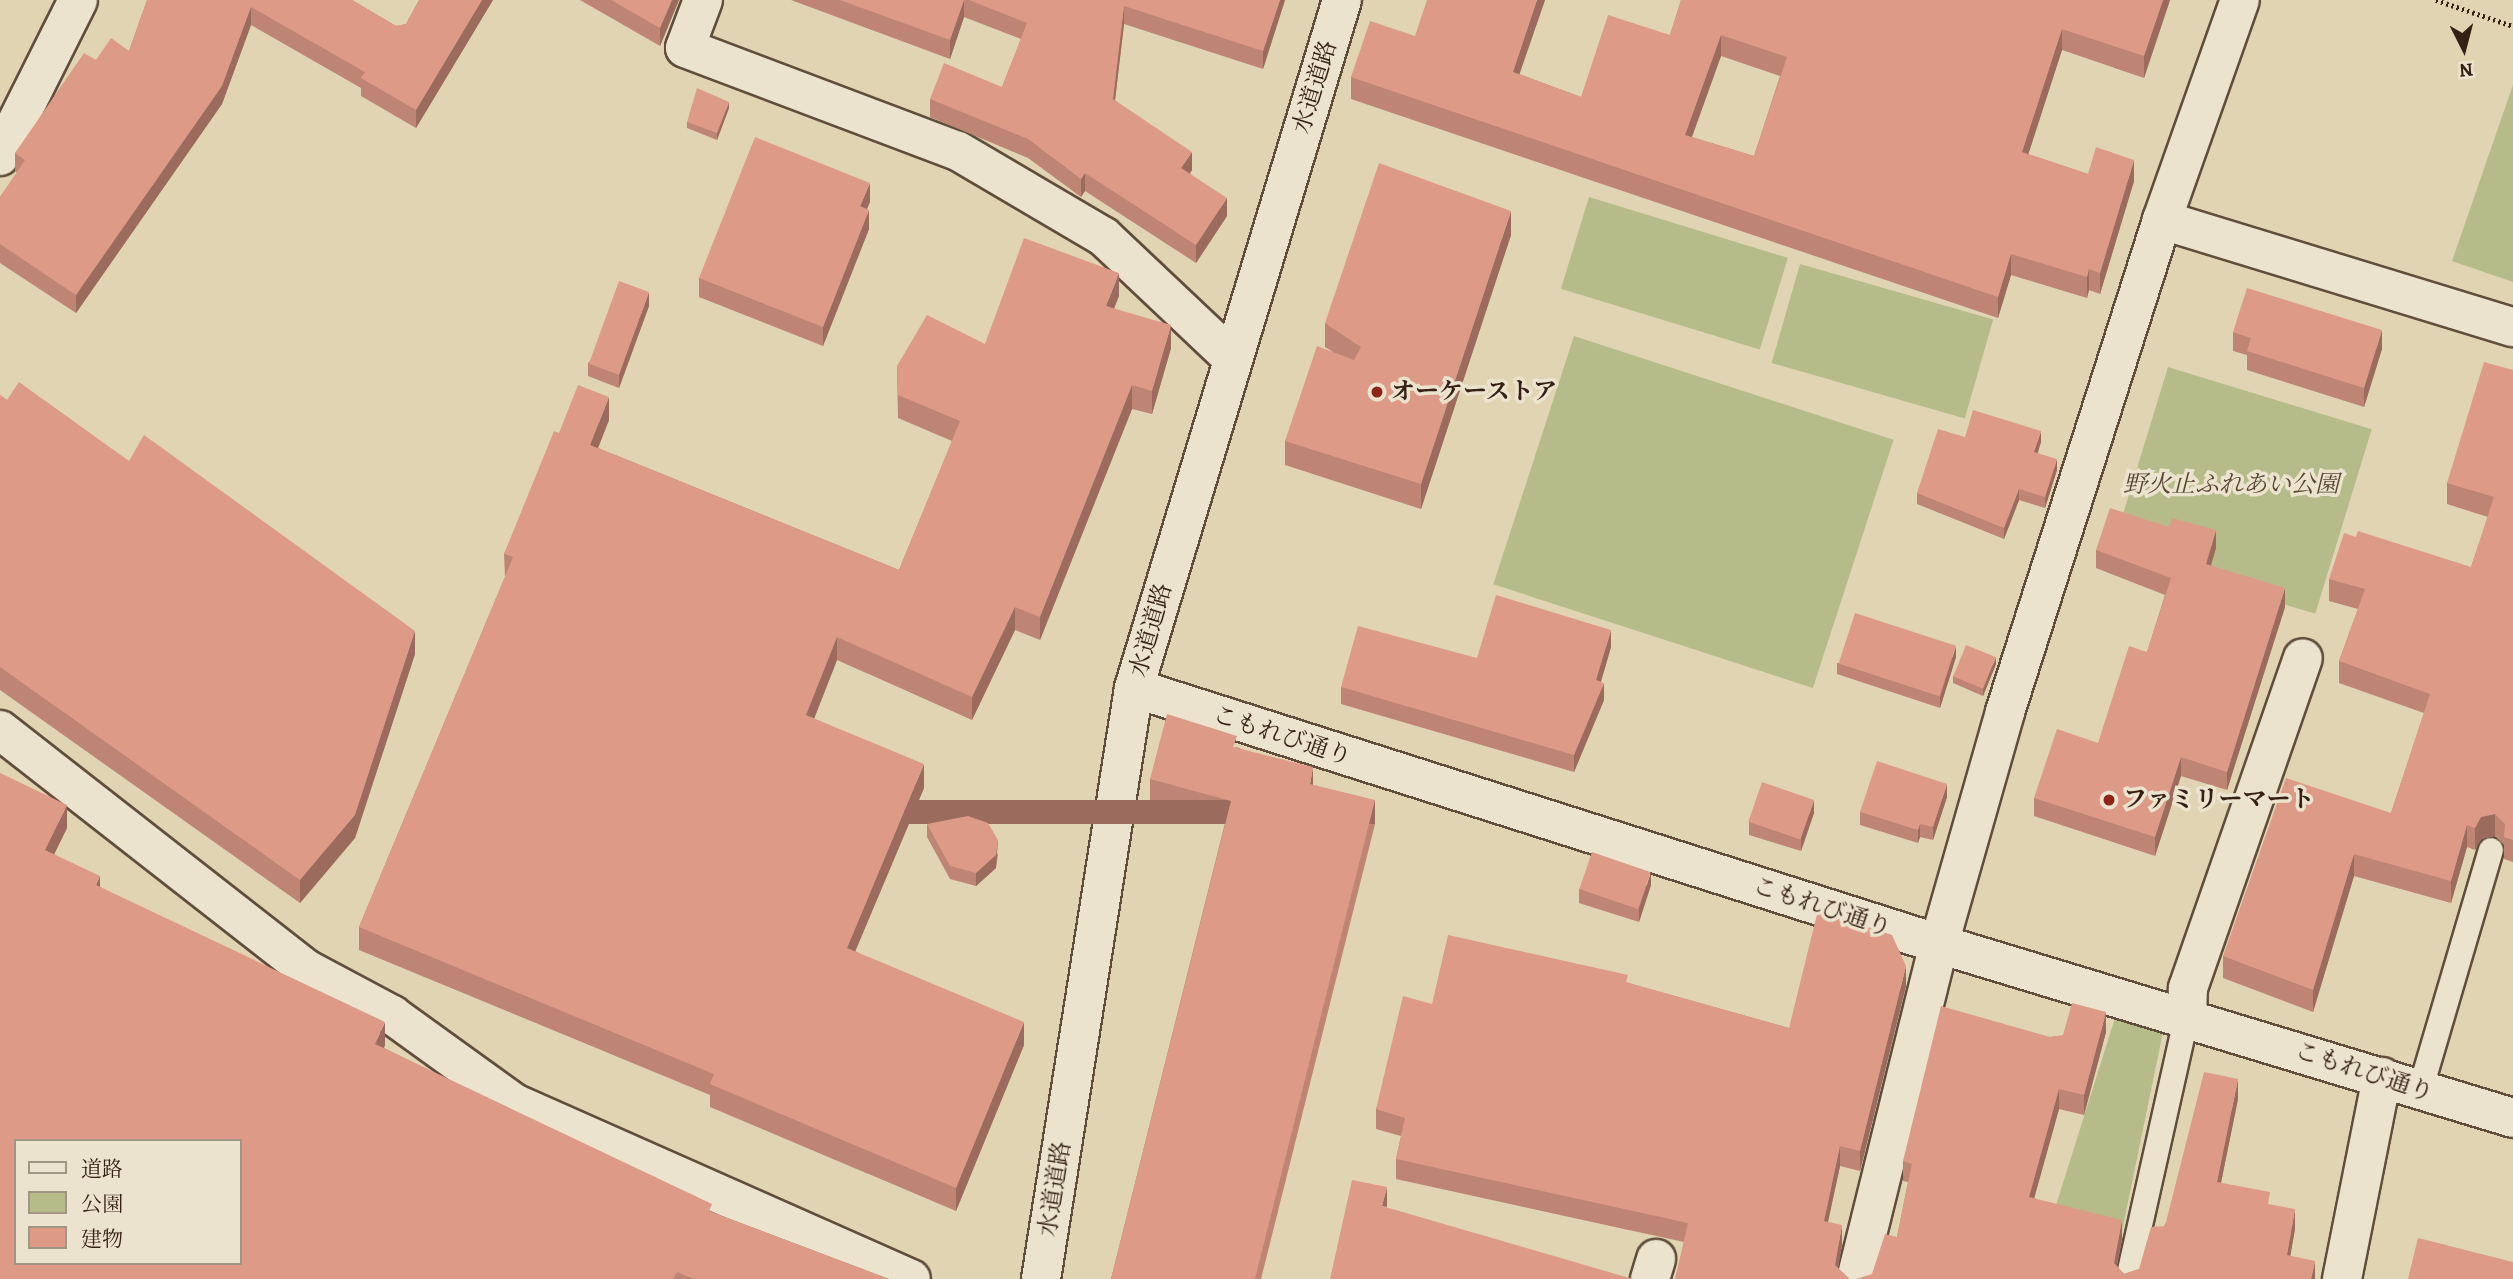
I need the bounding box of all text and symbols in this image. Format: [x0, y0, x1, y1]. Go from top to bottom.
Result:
north arrow [2429, 14, 2499, 84]
street label: 水道道路 [1287, 37, 1343, 137]
text: N [2458, 56, 2474, 84]
place label: オーケーストア [1391, 378, 1559, 406]
marker: オーケーストア [1369, 384, 1385, 400]
park label: 野火止ふれあい公園 [2123, 471, 2339, 499]
street label: 水道道路 [1124, 580, 1178, 680]
street label: こもれび通り [1209, 700, 1355, 772]
place label: ファミリーマート [2123, 786, 2315, 814]
marker: ファミリーマート [2101, 792, 2117, 808]
street label: こもれび通り [1749, 871, 1895, 943]
street label: こもれび通り [2291, 1036, 2437, 1108]
legend [14, 1139, 242, 1265]
street label: 水道道路 [1033, 1139, 1077, 1239]
text: 道路 [81, 1155, 123, 1183]
text: 公園 [81, 1190, 123, 1218]
text: 建物 [81, 1225, 123, 1253]

